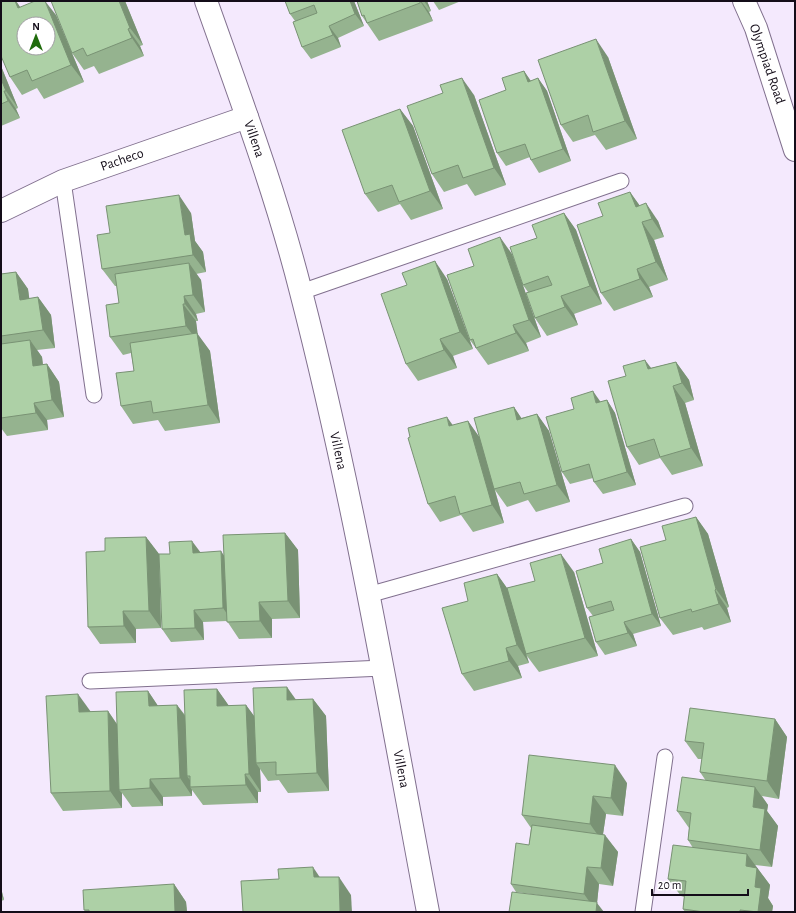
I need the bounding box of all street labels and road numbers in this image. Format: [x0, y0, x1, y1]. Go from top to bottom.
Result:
street label: Olympiad Road [747, 22, 787, 106]
street label: Villena [241, 119, 267, 160]
street label: Pacheco [99, 146, 146, 174]
street label: Villena [327, 431, 349, 472]
street label: Villena [390, 749, 412, 790]

